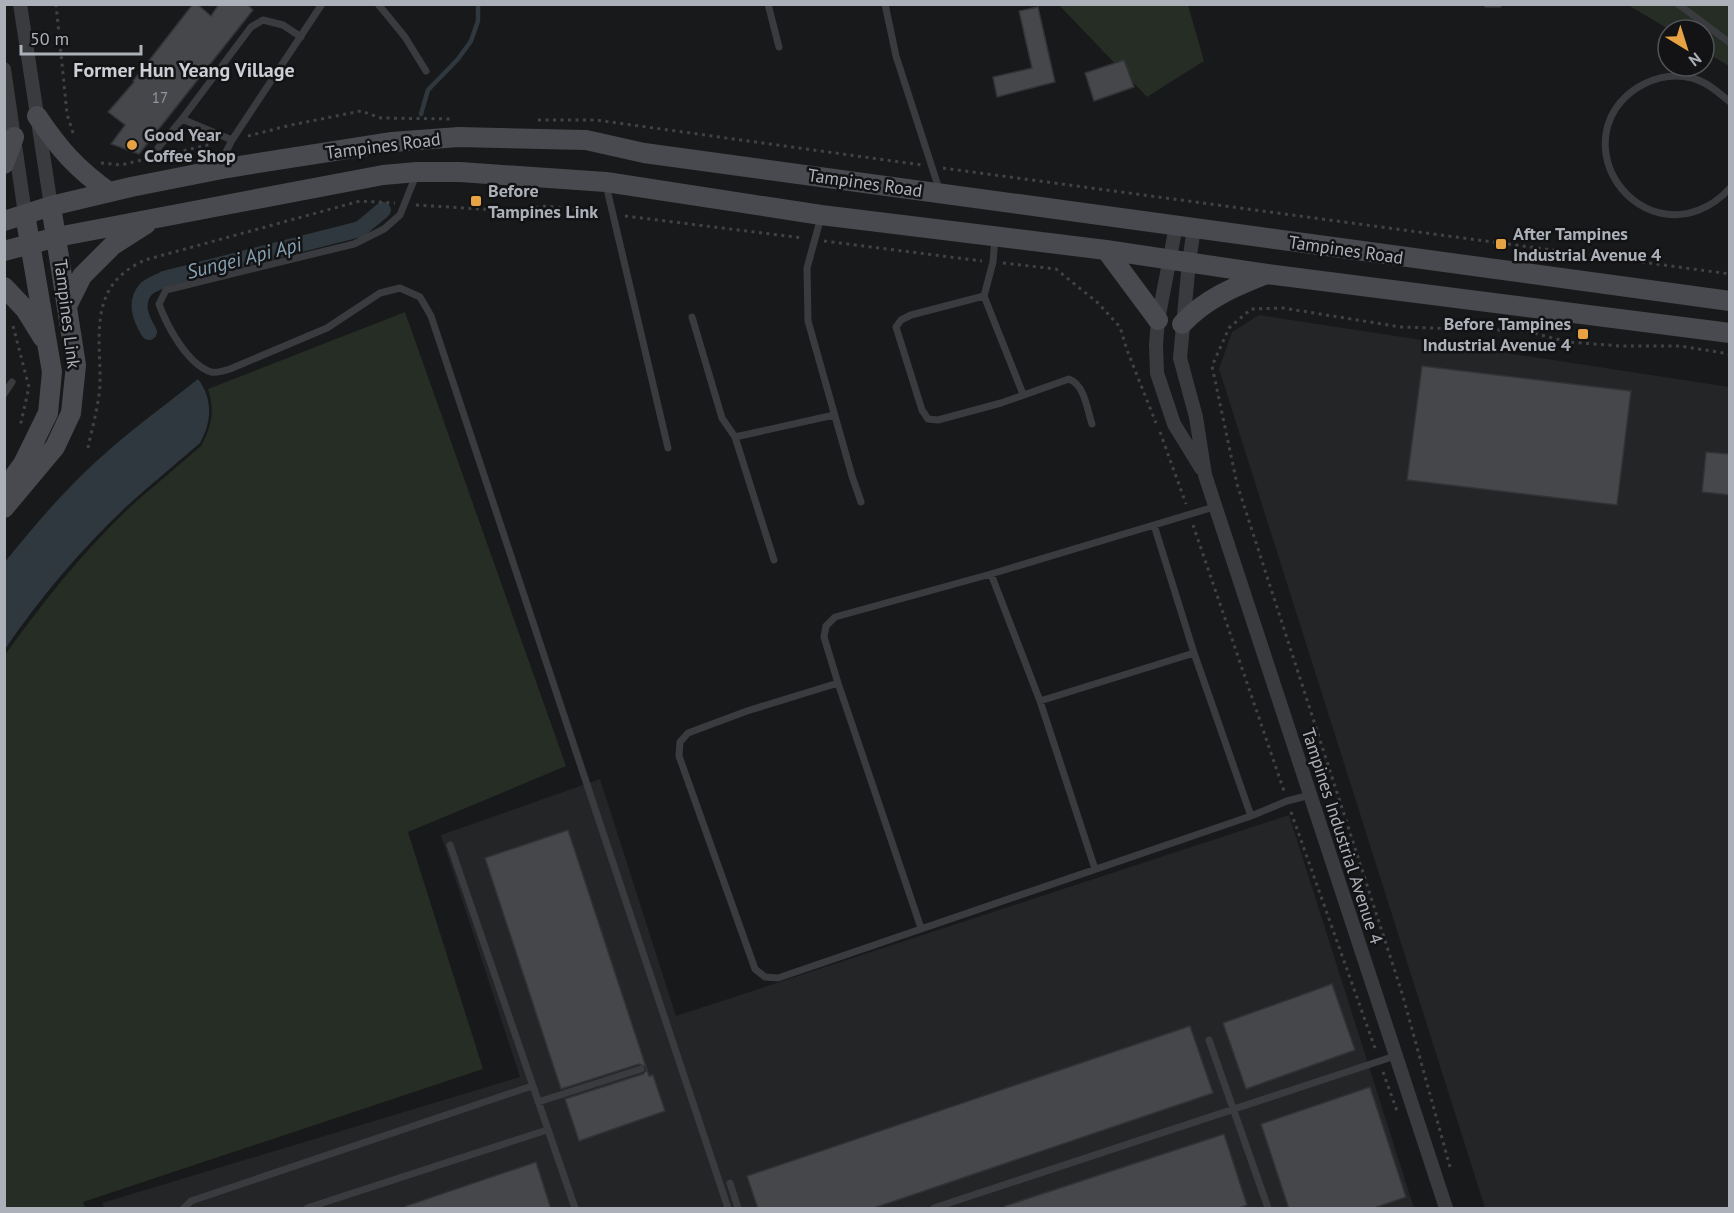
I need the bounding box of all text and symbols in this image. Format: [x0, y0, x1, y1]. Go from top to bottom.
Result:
scale bar [21, 18, 141, 56]
north arrow [1656, 18, 1716, 78]
text: 50 m [30, 27, 69, 50]
text: N [1685, 49, 1706, 71]
district label: Former Hun Yeang Village [73, 57, 295, 83]
house number: 17 [152, 88, 168, 107]
place label: Good Year Coffee Shop [144, 123, 236, 167]
street label: Tampines Road [324, 127, 442, 164]
marker: Good Year Coffee Shop [125, 138, 139, 152]
street label: Tampines Road [806, 163, 924, 202]
place label: Before Tampines Link [488, 179, 598, 223]
marker: Before Tampines Link [469, 194, 483, 208]
place label: After Tampines Industrial Avenue 4 [1513, 222, 1661, 266]
street label: Tampines Road [1287, 230, 1405, 269]
water label: Sungei Api Api [184, 231, 305, 285]
marker: After Tampines Industrial Avenue 4 [1494, 237, 1508, 251]
street label: Tampines Link [49, 258, 86, 370]
place label: Before Tampines Industrial Avenue 4 [1423, 312, 1571, 356]
marker: Before Tampines Industrial Avenue 4 [1576, 327, 1590, 341]
street label: Tampines Industrial Avenue 4 [1297, 725, 1388, 947]

